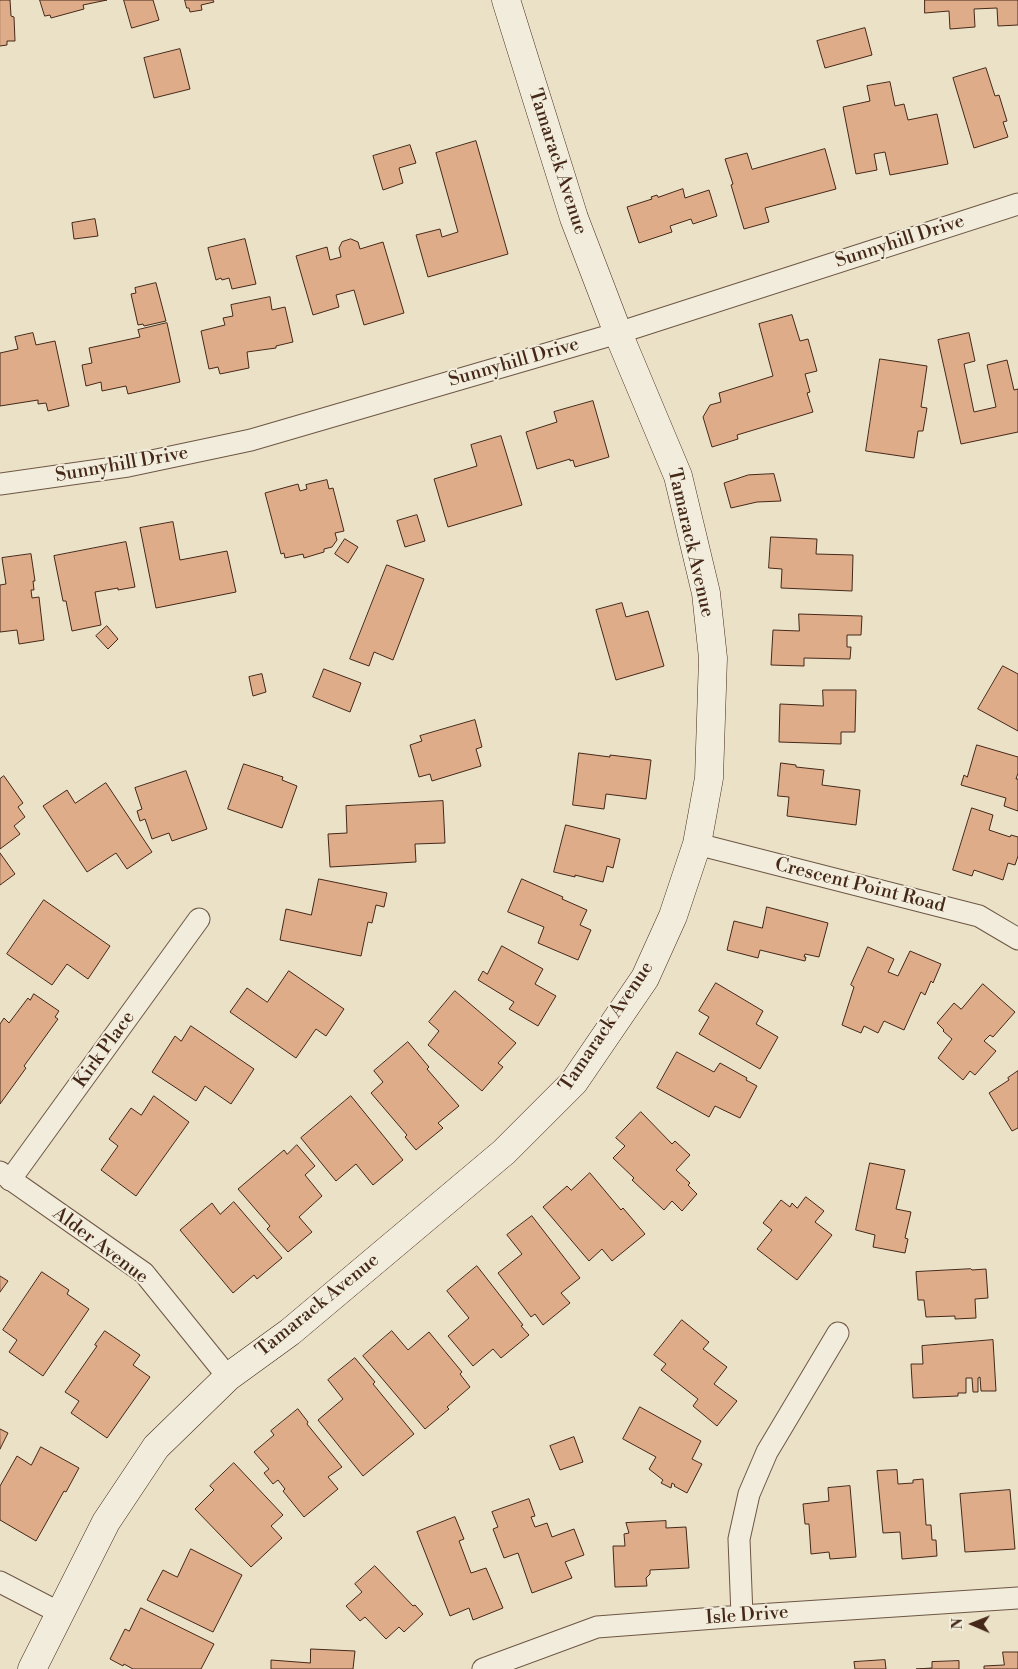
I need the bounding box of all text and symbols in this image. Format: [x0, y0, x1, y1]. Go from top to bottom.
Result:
street label: Tamarack Avenue [523, 86, 591, 238]
street label: Sunnyhill Drive [832, 210, 968, 274]
street label: Sunnyhill Drive [446, 333, 582, 393]
street label: Sunnyhill Drive [54, 442, 190, 488]
street label: Tamarack Avenue [662, 466, 718, 620]
street label: Crescent Point Road [772, 854, 948, 918]
street label: Tamarack Avenue [555, 958, 659, 1096]
street label: Kirk Place [70, 1007, 140, 1093]
street label: Alder Avenue [48, 1203, 152, 1289]
street label: Tamarack Avenue [252, 1249, 384, 1363]
north arrow [948, 1599, 998, 1649]
street label: Isle Drive [705, 1602, 789, 1630]
text: N [949, 1618, 967, 1629]

